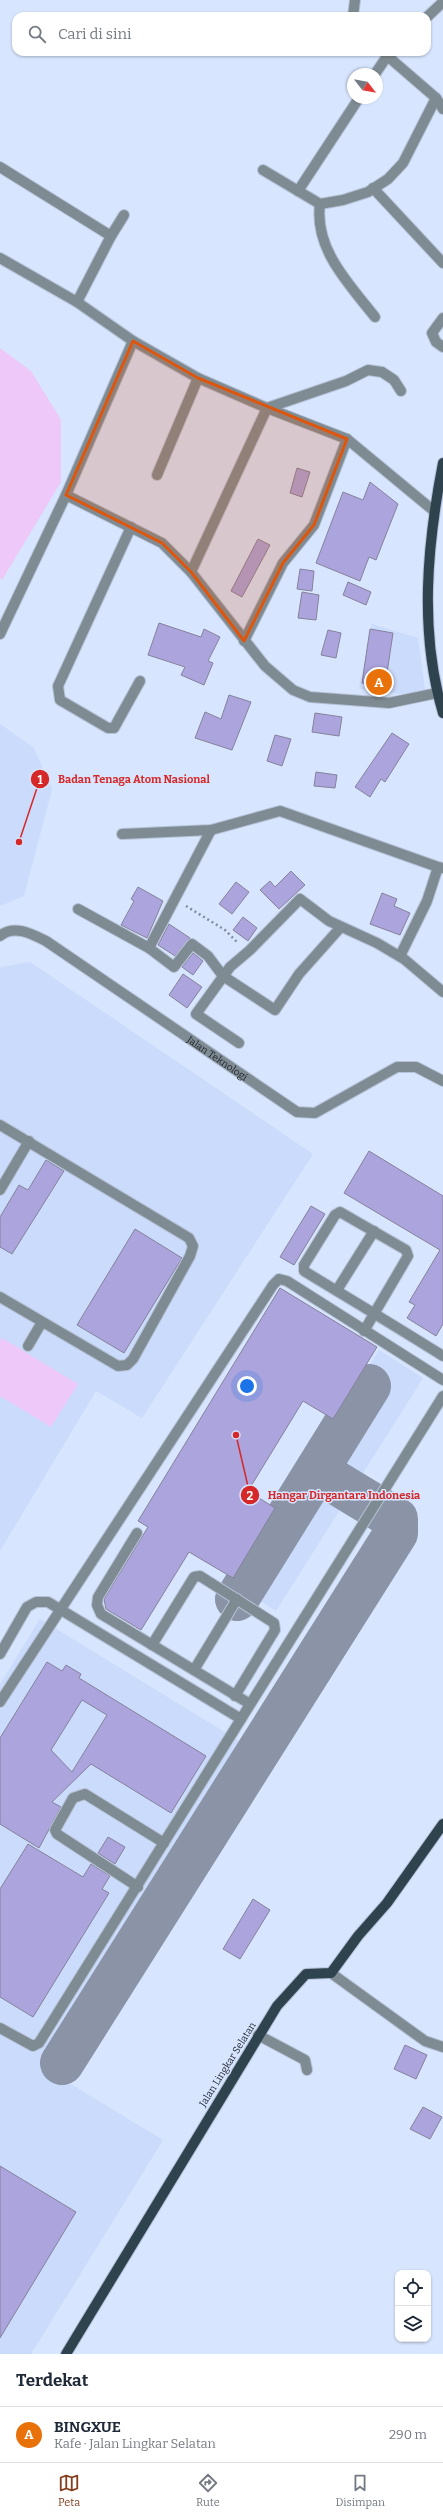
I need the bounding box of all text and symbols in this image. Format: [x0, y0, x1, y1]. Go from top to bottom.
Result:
search box [12, 12, 431, 56]
icon: search [26, 23, 48, 45]
text: Cari di sini [58, 25, 131, 43]
north arrow [347, 68, 383, 104]
pin: A [366, 667, 392, 697]
callout: Badan Tenaga Atom Nasional [30, 768, 218, 791]
text: 1 [37, 773, 43, 787]
text: Badan Tenaga Atom Nasional [58, 773, 211, 786]
street label: Jalan Teknologi [184, 1033, 250, 1084]
your location [237, 1376, 257, 1396]
callout: Hangar Dirgantara Indonesia [240, 1484, 428, 1507]
text: 2 [247, 1489, 254, 1503]
text: Hangar Dirgantara Indonesia [268, 1489, 421, 1502]
street label: Jalan Lingkar Selatan [196, 2019, 259, 2110]
map controls [395, 2270, 431, 2342]
button: locate [395, 2270, 431, 2306]
button: layers [395, 2306, 431, 2342]
text: Terdekat [16, 2370, 88, 2391]
text: BINGXUE [54, 2418, 121, 2436]
text: A [24, 2427, 34, 2442]
text: 290 m [389, 2427, 427, 2442]
text: Kafe · Jalan Lingkar Selatan [54, 2436, 216, 2451]
tab: Peta [58, 2472, 80, 2509]
tab: Rute [196, 2472, 220, 2509]
tab: Disimpan [336, 2472, 385, 2509]

